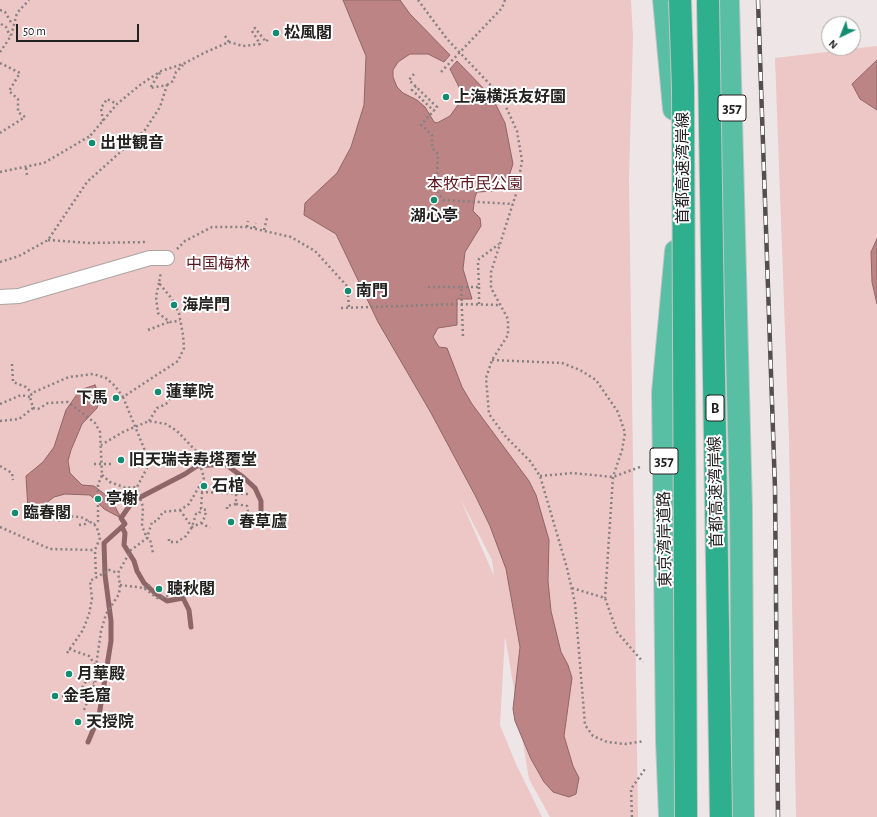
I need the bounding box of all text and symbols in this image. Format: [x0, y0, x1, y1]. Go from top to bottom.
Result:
scale bar [18, 16, 141, 42]
north arrow [821, 16, 861, 56]
place label: 松風閣 [284, 23, 332, 43]
text: 50 m [23, 25, 46, 37]
marker: 松風閣 [271, 28, 281, 38]
text: N [827, 38, 840, 51]
place label: 上海横浜友好園 [454, 87, 566, 107]
marker: 上海横浜友好園 [441, 92, 451, 102]
road number: 357 [718, 95, 746, 121]
street label: 首都高速湾岸線 [673, 112, 693, 224]
place label: 出世観音 [100, 133, 164, 153]
marker: 出世観音 [87, 138, 97, 148]
park label: 本牧市民公園 [427, 174, 523, 194]
marker: 湖心亭 [429, 195, 439, 205]
place label: 湖心亭 [410, 206, 458, 226]
park label: 中国梅林 [186, 254, 250, 274]
place label: 南門 [356, 281, 388, 301]
marker: 南門 [343, 286, 353, 296]
place label: 海岸門 [182, 295, 230, 315]
marker: 海岸門 [169, 300, 179, 310]
place label: 蓮華院 [166, 382, 214, 402]
marker: 蓮華院 [153, 387, 163, 397]
place label: 下馬 [76, 388, 108, 408]
marker: 下馬 [111, 393, 121, 403]
road number: B [706, 395, 724, 421]
street label: 首都高速湾岸線 [705, 436, 727, 548]
road number: 357 [650, 448, 678, 474]
place label: 旧天瑞寺寿塔覆堂 [129, 450, 257, 470]
marker: 旧天瑞寺寿塔覆堂 [116, 455, 126, 465]
place label: 石棺 [212, 476, 244, 496]
marker: 石棺 [199, 481, 209, 491]
place label: 亭榭 [106, 489, 138, 509]
street label: 東京湾岸道路 [655, 491, 675, 587]
marker: 亭榭 [93, 494, 103, 504]
place label: 臨春閣 [23, 503, 71, 523]
marker: 臨春閣 [10, 508, 20, 518]
place label: 春草廬 [239, 512, 287, 532]
marker: 春草廬 [226, 517, 236, 527]
place label: 聴秋閣 [167, 579, 215, 599]
marker: 聴秋閣 [154, 584, 164, 594]
place label: 月華殿 [77, 664, 125, 684]
marker: 月華殿 [64, 669, 74, 679]
place label: 金毛窟 [63, 686, 111, 706]
marker: 金毛窟 [50, 691, 60, 701]
place label: 天授院 [86, 712, 134, 732]
marker: 天授院 [73, 717, 83, 727]

